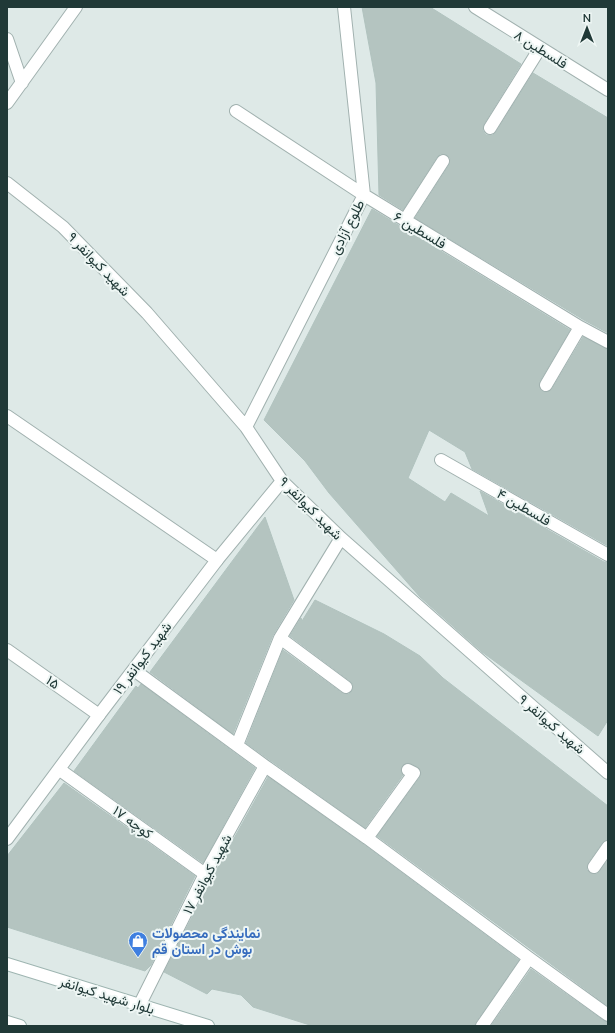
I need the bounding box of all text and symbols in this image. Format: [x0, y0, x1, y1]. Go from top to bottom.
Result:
north arrow [567, 8, 607, 48]
text: N [583, 11, 591, 25]
street label: فلسطین ۸ [511, 26, 571, 72]
street label: طلوع آزادی [326, 197, 370, 258]
street label: فلسطین ۶ [390, 207, 450, 253]
street label: شهید کیوانفر ۹ [64, 228, 134, 300]
street label: شهید کیوانفر ۹ [275, 472, 347, 544]
street label: فلسطین ۴ [494, 484, 554, 530]
street label: شهید کیوانفر ۱۹ [109, 618, 175, 698]
street label: ۱۵ [43, 671, 63, 693]
street label: شهید کیوانفر ۹ [515, 690, 589, 758]
street label: کوچه ۱۷ [109, 801, 157, 843]
street label: شهید کیوانفر ۱۷ [178, 831, 236, 917]
place label: نمایندگی محصولات بوش در استان قم [152, 924, 260, 958]
shop icon: نمایندگی محصولات بوش در استان قم [127, 930, 149, 958]
street label: بلوار شهید کیوانفر [56, 972, 157, 1018]

